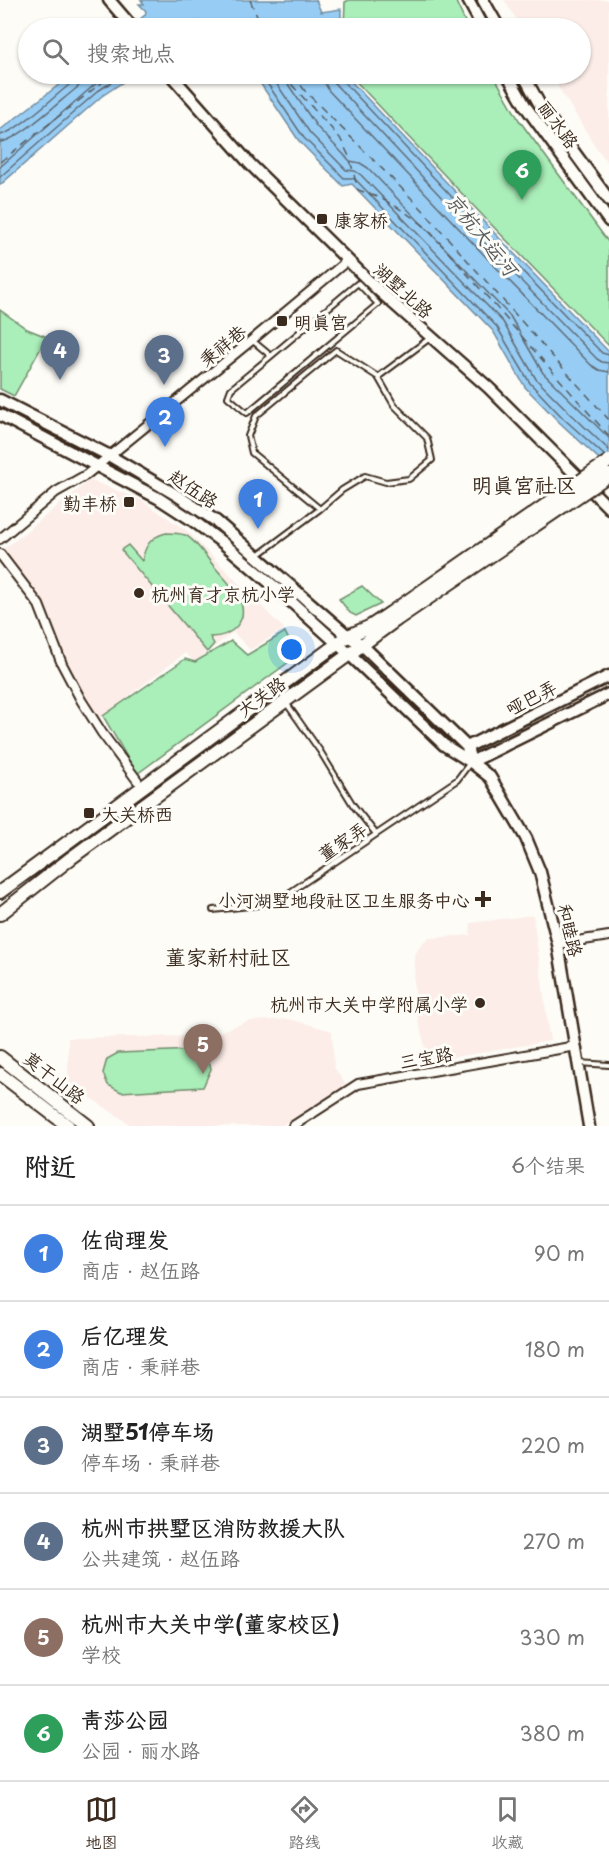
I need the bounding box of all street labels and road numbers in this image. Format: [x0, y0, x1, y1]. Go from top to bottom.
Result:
street label: 丽水路 [532, 94, 586, 154]
street label: 湖墅北路 [368, 256, 440, 324]
street label: 秉祥巷 [193, 318, 251, 372]
street label: 赵伍路 [164, 462, 224, 514]
street label: 大关路 [231, 669, 291, 723]
street label: 哑巴弄 [501, 673, 561, 721]
street label: 董家弄 [312, 815, 372, 867]
street label: 和睦路 [552, 901, 590, 959]
street label: 三宝路 [397, 1039, 455, 1075]
street label: 莫干山路 [18, 1044, 92, 1110]

